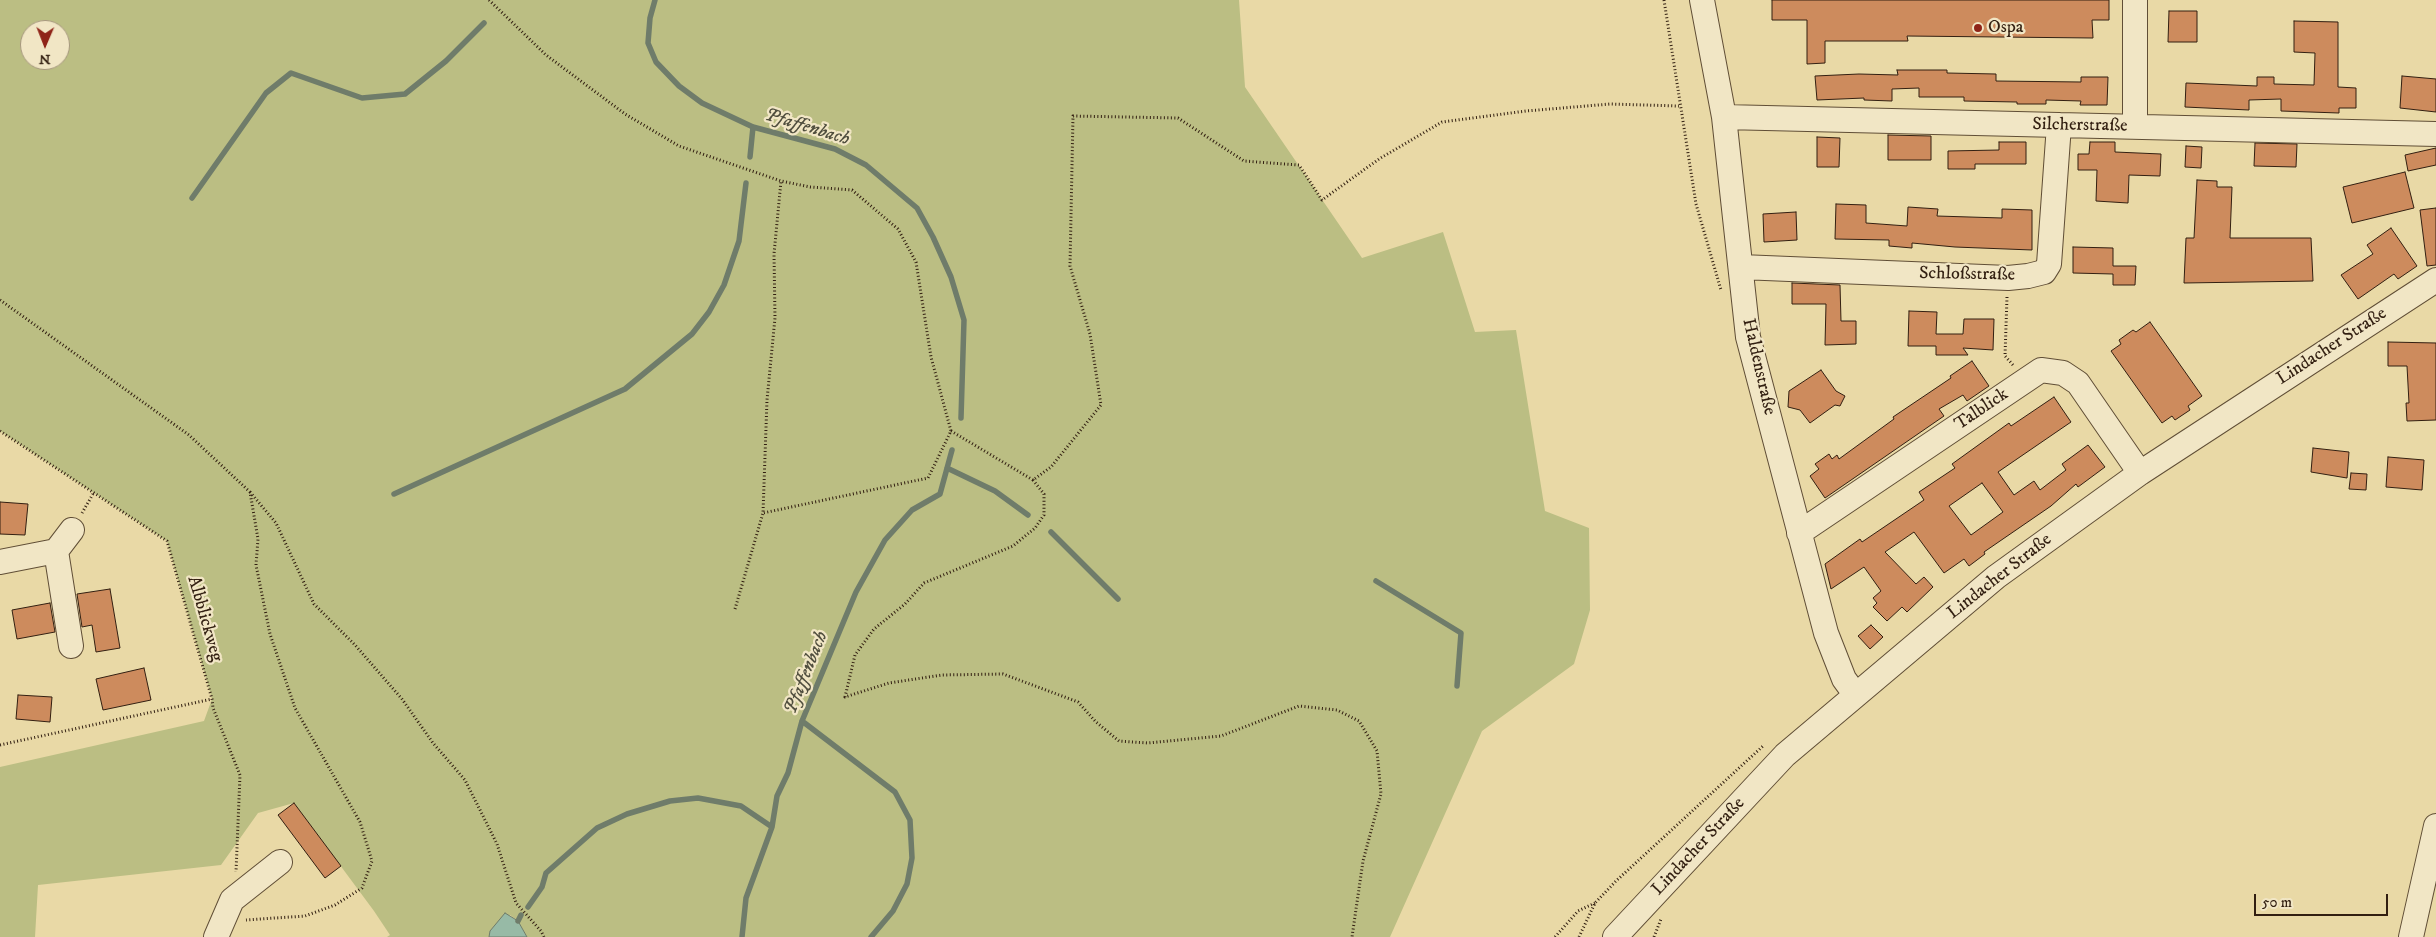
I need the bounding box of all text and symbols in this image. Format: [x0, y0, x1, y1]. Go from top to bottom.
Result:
place label: Ospa [1988, 17, 2023, 39]
north arrow [20, 20, 70, 70]
marker: Ospa [1972, 22, 1984, 34]
text: N [39, 50, 51, 68]
water label: Pfaffenbach [762, 104, 852, 152]
street label: Silcherstraße [2032, 114, 2128, 138]
street label: Schloßstraße [1919, 263, 2015, 287]
street label: Lindacher Straße [2273, 303, 2391, 391]
street label: Haldenstraße [1736, 317, 1780, 417]
street label: Talblick [1951, 384, 2013, 436]
street label: Lindacher Straße [1943, 530, 2057, 624]
street label: Albblickweg [181, 574, 227, 664]
water label: Pfaffenbach [780, 628, 834, 718]
street label: Lindacher Straße [1648, 793, 1750, 901]
scale bar [2256, 884, 2390, 916]
text: 50 m [2262, 893, 2292, 912]

